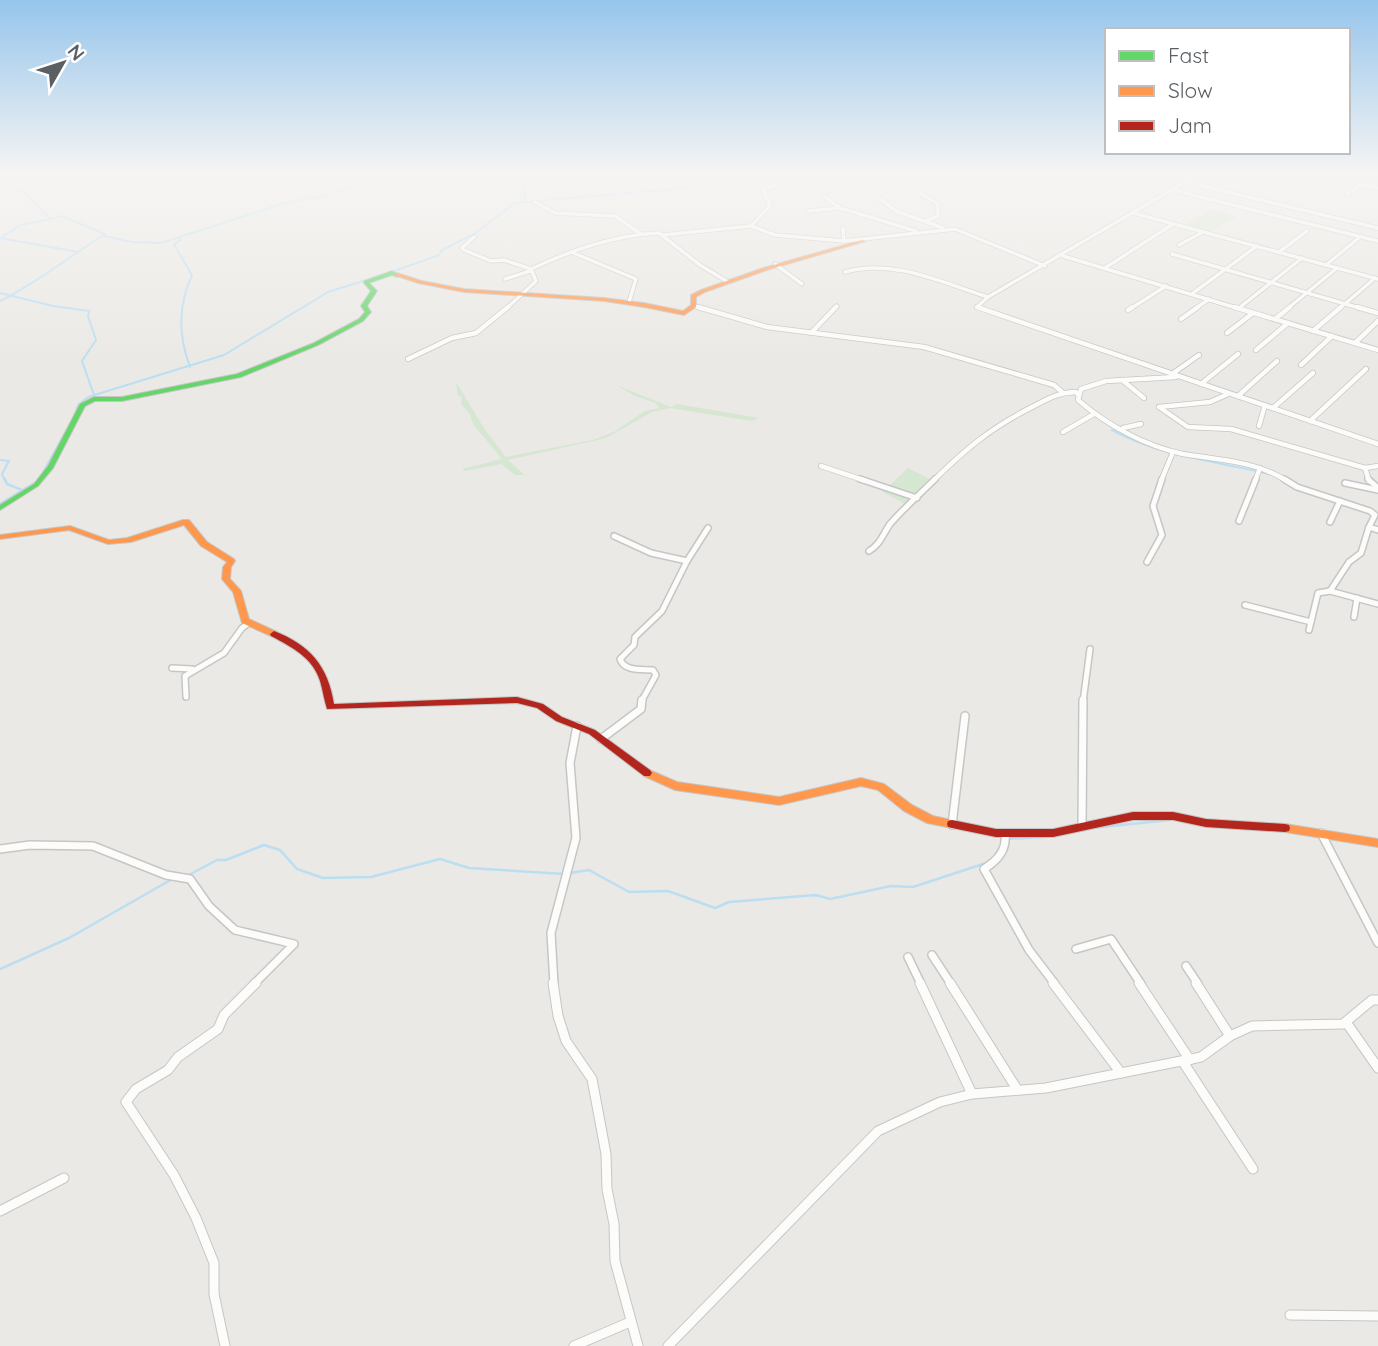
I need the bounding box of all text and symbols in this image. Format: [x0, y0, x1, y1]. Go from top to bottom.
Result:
north arrow [28, 28, 98, 98]
legend [1105, 28, 1350, 154]
text: N [62, 39, 90, 65]
text: Fast [1168, 42, 1209, 68]
text: Slow [1168, 77, 1213, 103]
text: Jam [1168, 112, 1212, 138]

